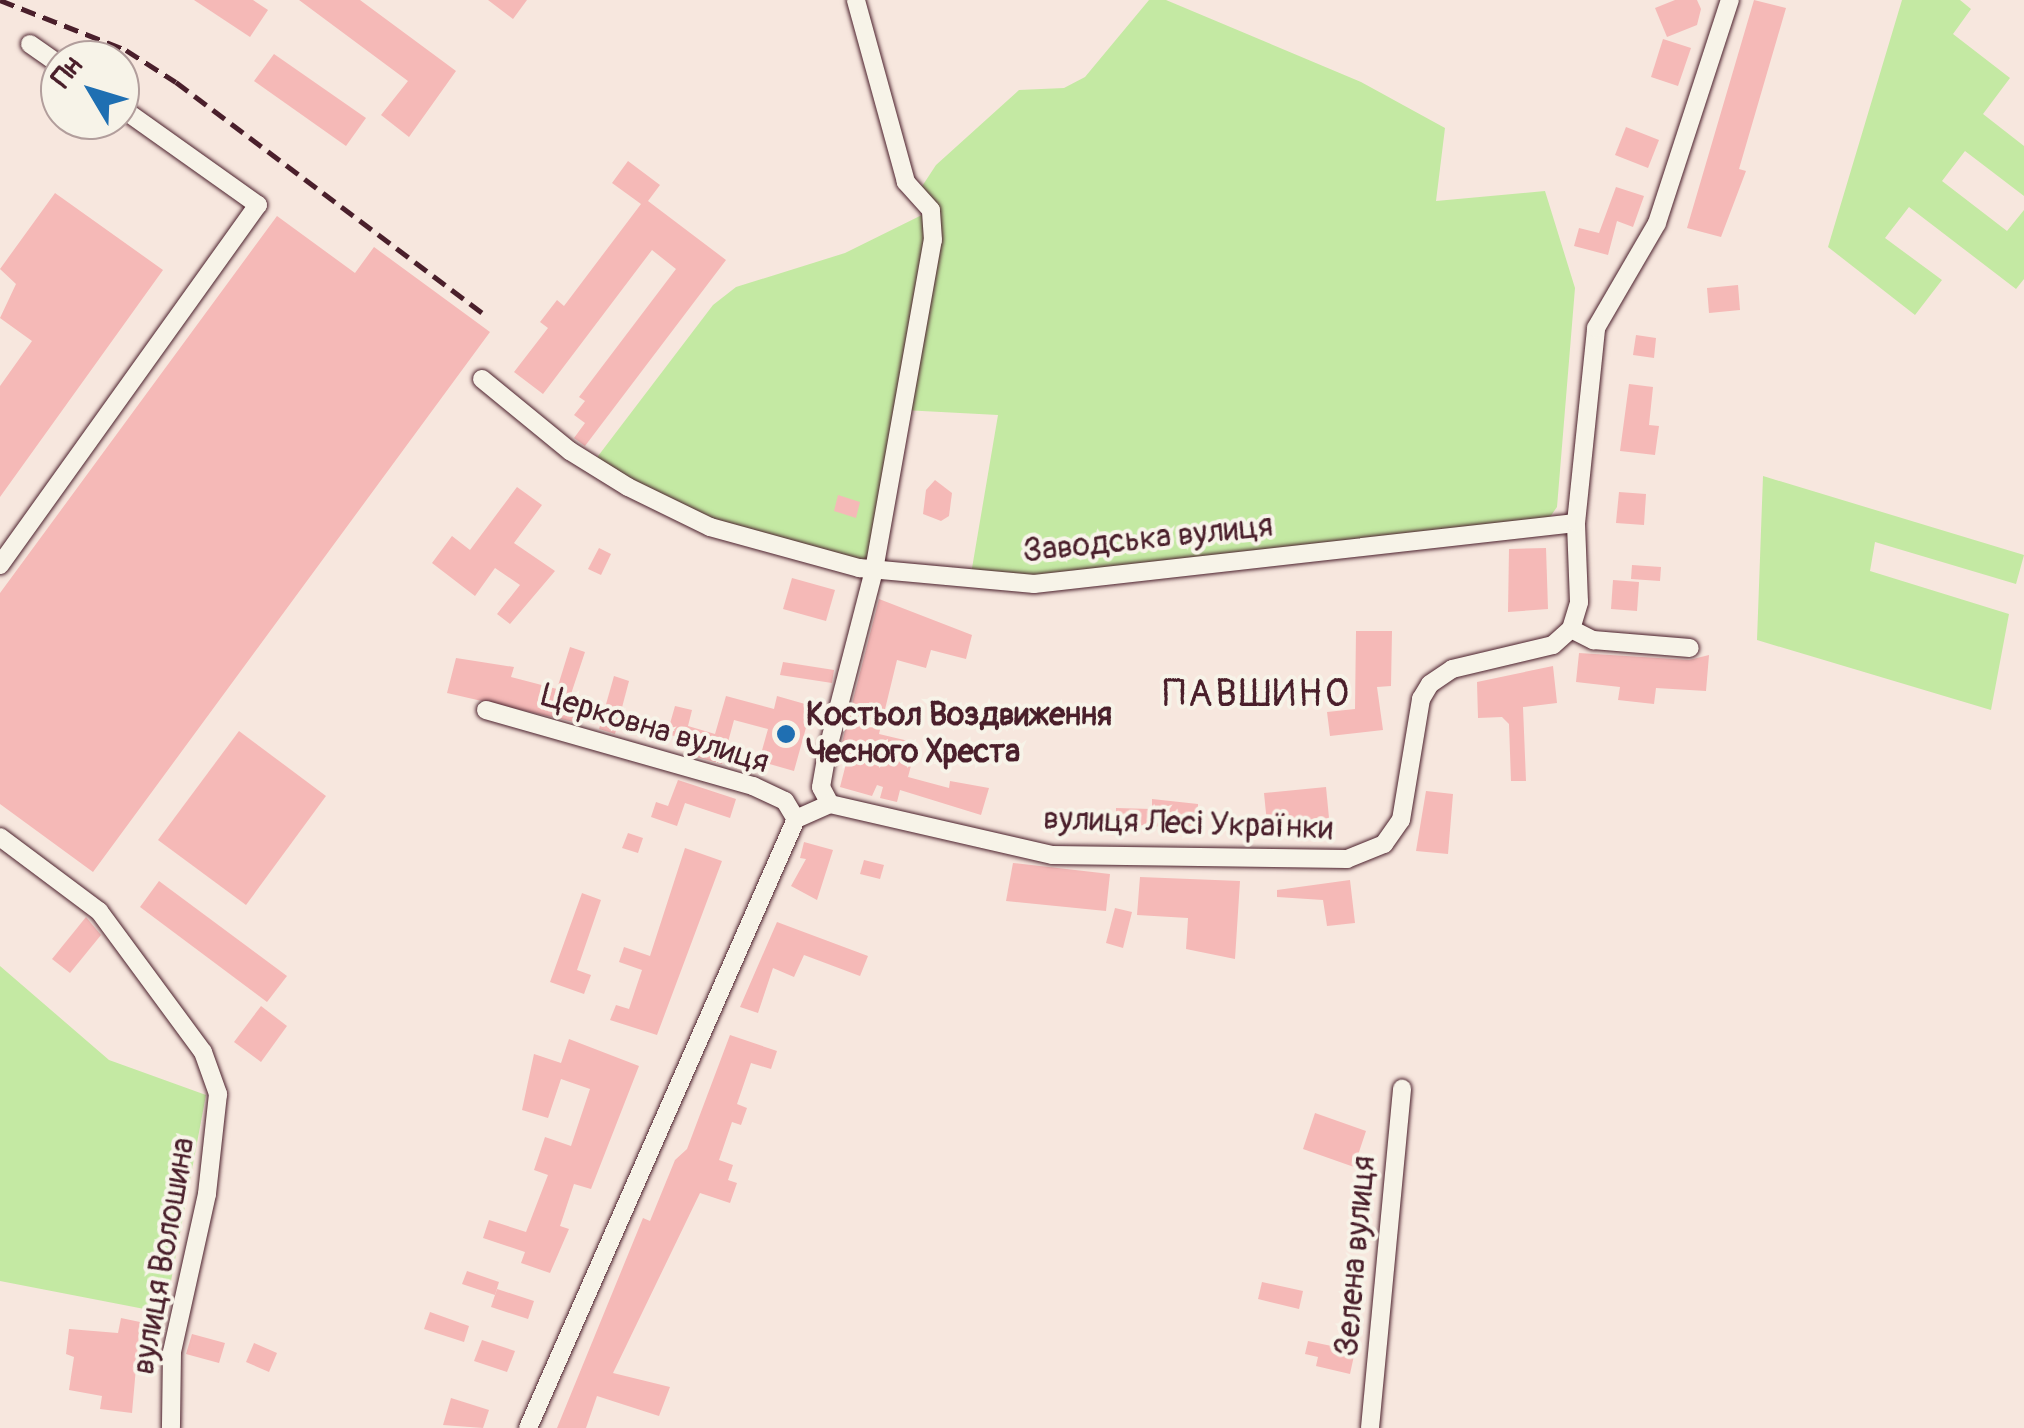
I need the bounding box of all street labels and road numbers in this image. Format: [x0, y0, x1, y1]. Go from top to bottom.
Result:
street label: Заводська вулиця [1021, 507, 1275, 571]
street label: Церковна вулиця [536, 676, 774, 782]
street label: вулиця Лесі Українки [1043, 800, 1333, 848]
street label: вулиця Волошина [124, 1135, 204, 1377]
street label: Зелена вулиця [1328, 1154, 1384, 1358]

